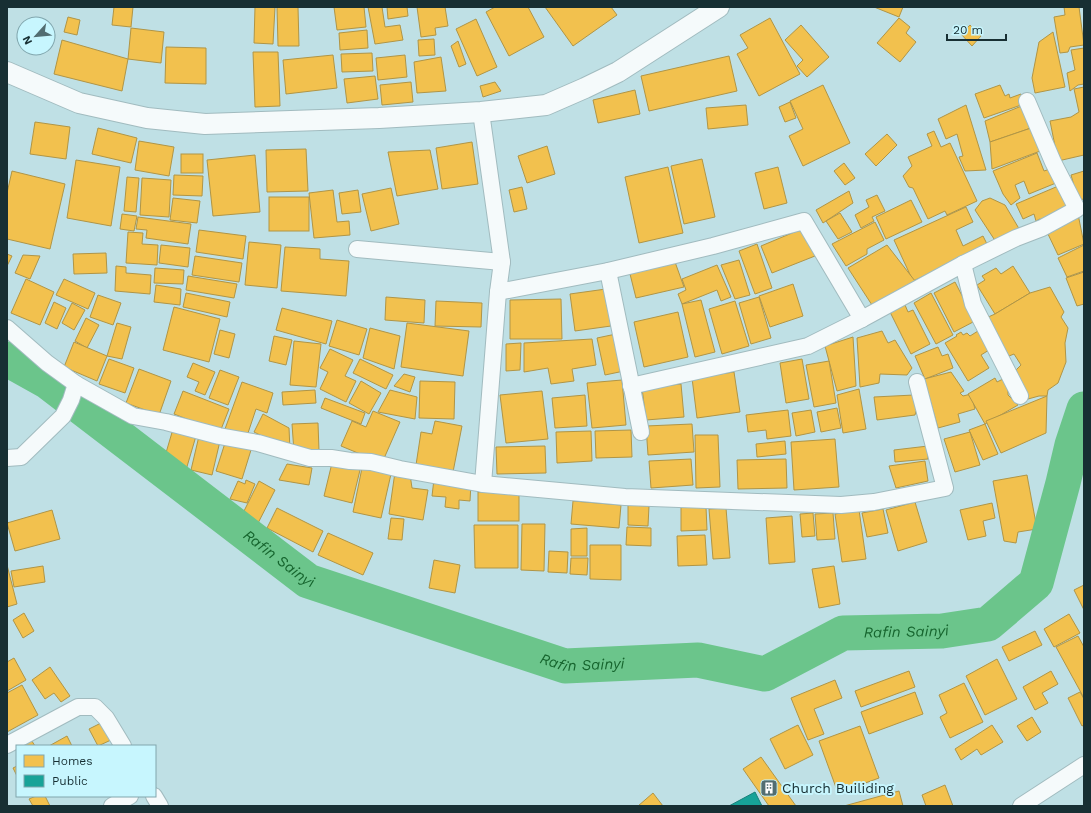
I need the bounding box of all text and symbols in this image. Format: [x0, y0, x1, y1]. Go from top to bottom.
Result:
north arrow [16, 16, 56, 56]
scale bar [947, 16, 1006, 42]
text: 20 m [953, 23, 983, 37]
text: N [20, 34, 35, 47]
water label: Rafin Sainyi [240, 526, 318, 592]
water label: Rafin Sainyi [863, 621, 951, 642]
water label: Rafin Sainyi [538, 649, 626, 675]
legend [16, 745, 156, 797]
text: Homes [52, 754, 93, 768]
text: Public [52, 774, 88, 788]
building icon: Church Builiding [759, 778, 779, 798]
place label: Church Builiding [782, 780, 894, 796]

